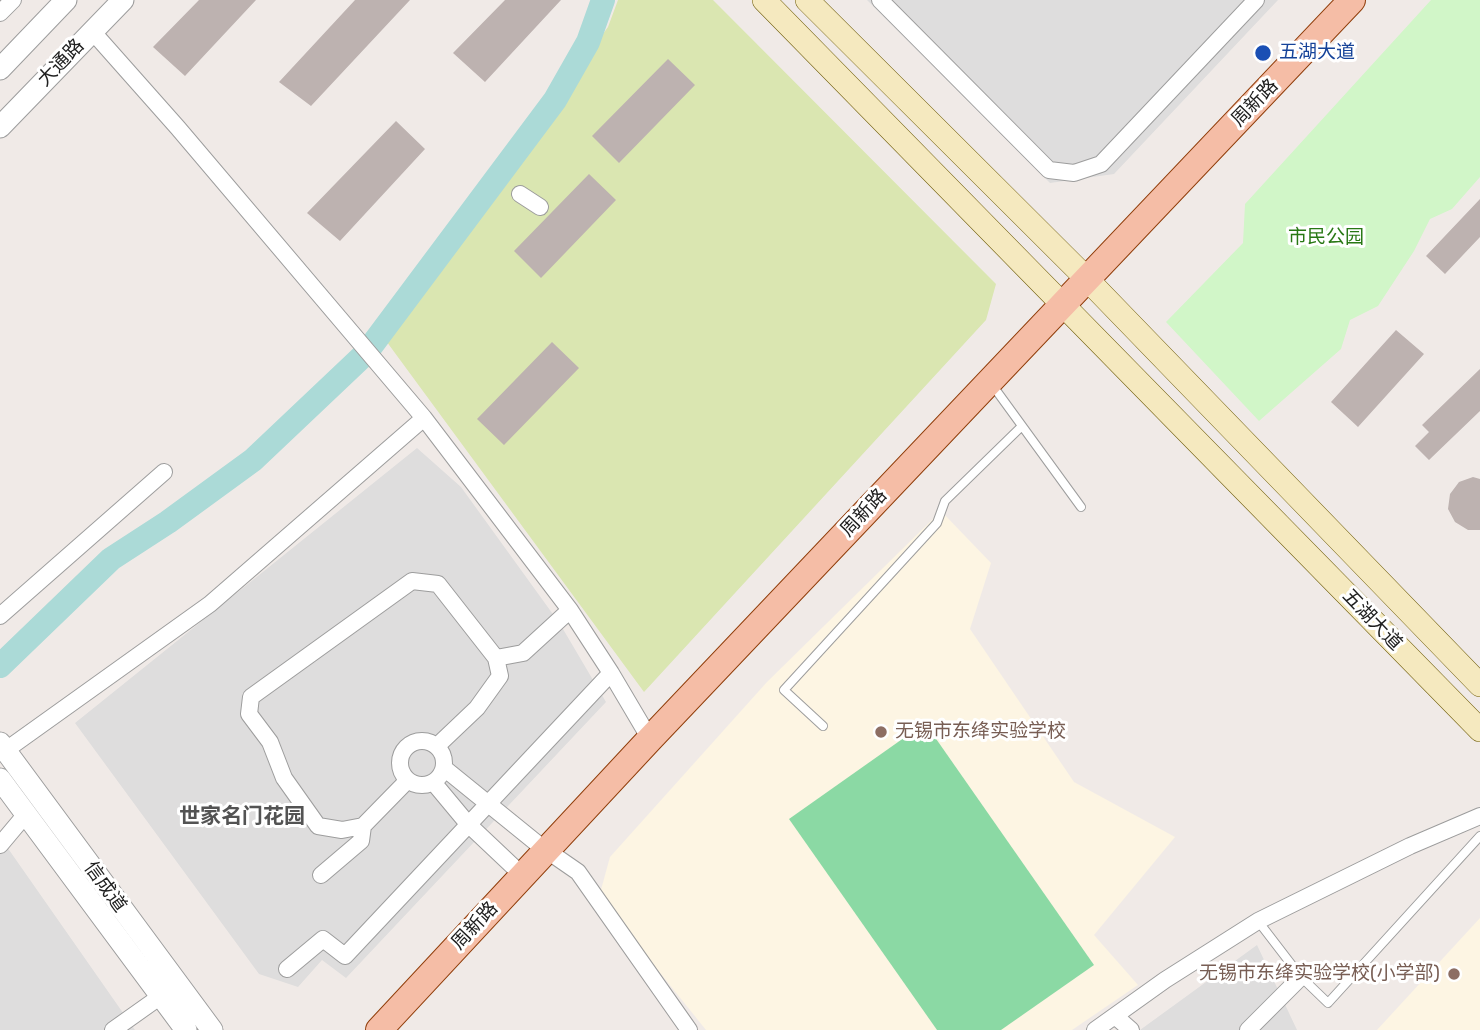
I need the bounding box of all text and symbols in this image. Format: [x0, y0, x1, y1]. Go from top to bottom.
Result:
street label: 大通路 [33, 35, 89, 91]
place label: 五湖大道 [1279, 42, 1355, 64]
marker: 五湖大道 [1253, 43, 1273, 63]
street label: 周新路 [1227, 75, 1283, 131]
park label: 市民公园 [1288, 227, 1364, 249]
street label: 周新路 [836, 484, 892, 542]
street label: 五湖大道 [1337, 585, 1407, 655]
place label: 无锡市东绛实验学校 [895, 721, 1066, 743]
marker: 无锡市东绛实验学校 [873, 724, 889, 740]
district label: 世家名门花园 [179, 804, 305, 830]
street label: 信成道 [79, 857, 131, 917]
street label: 周新路 [447, 897, 503, 955]
place label: 无锡市东绛实验学校(小学部) [1199, 963, 1440, 985]
marker: 无锡市东绛实验学校(小学部) [1446, 966, 1462, 982]

